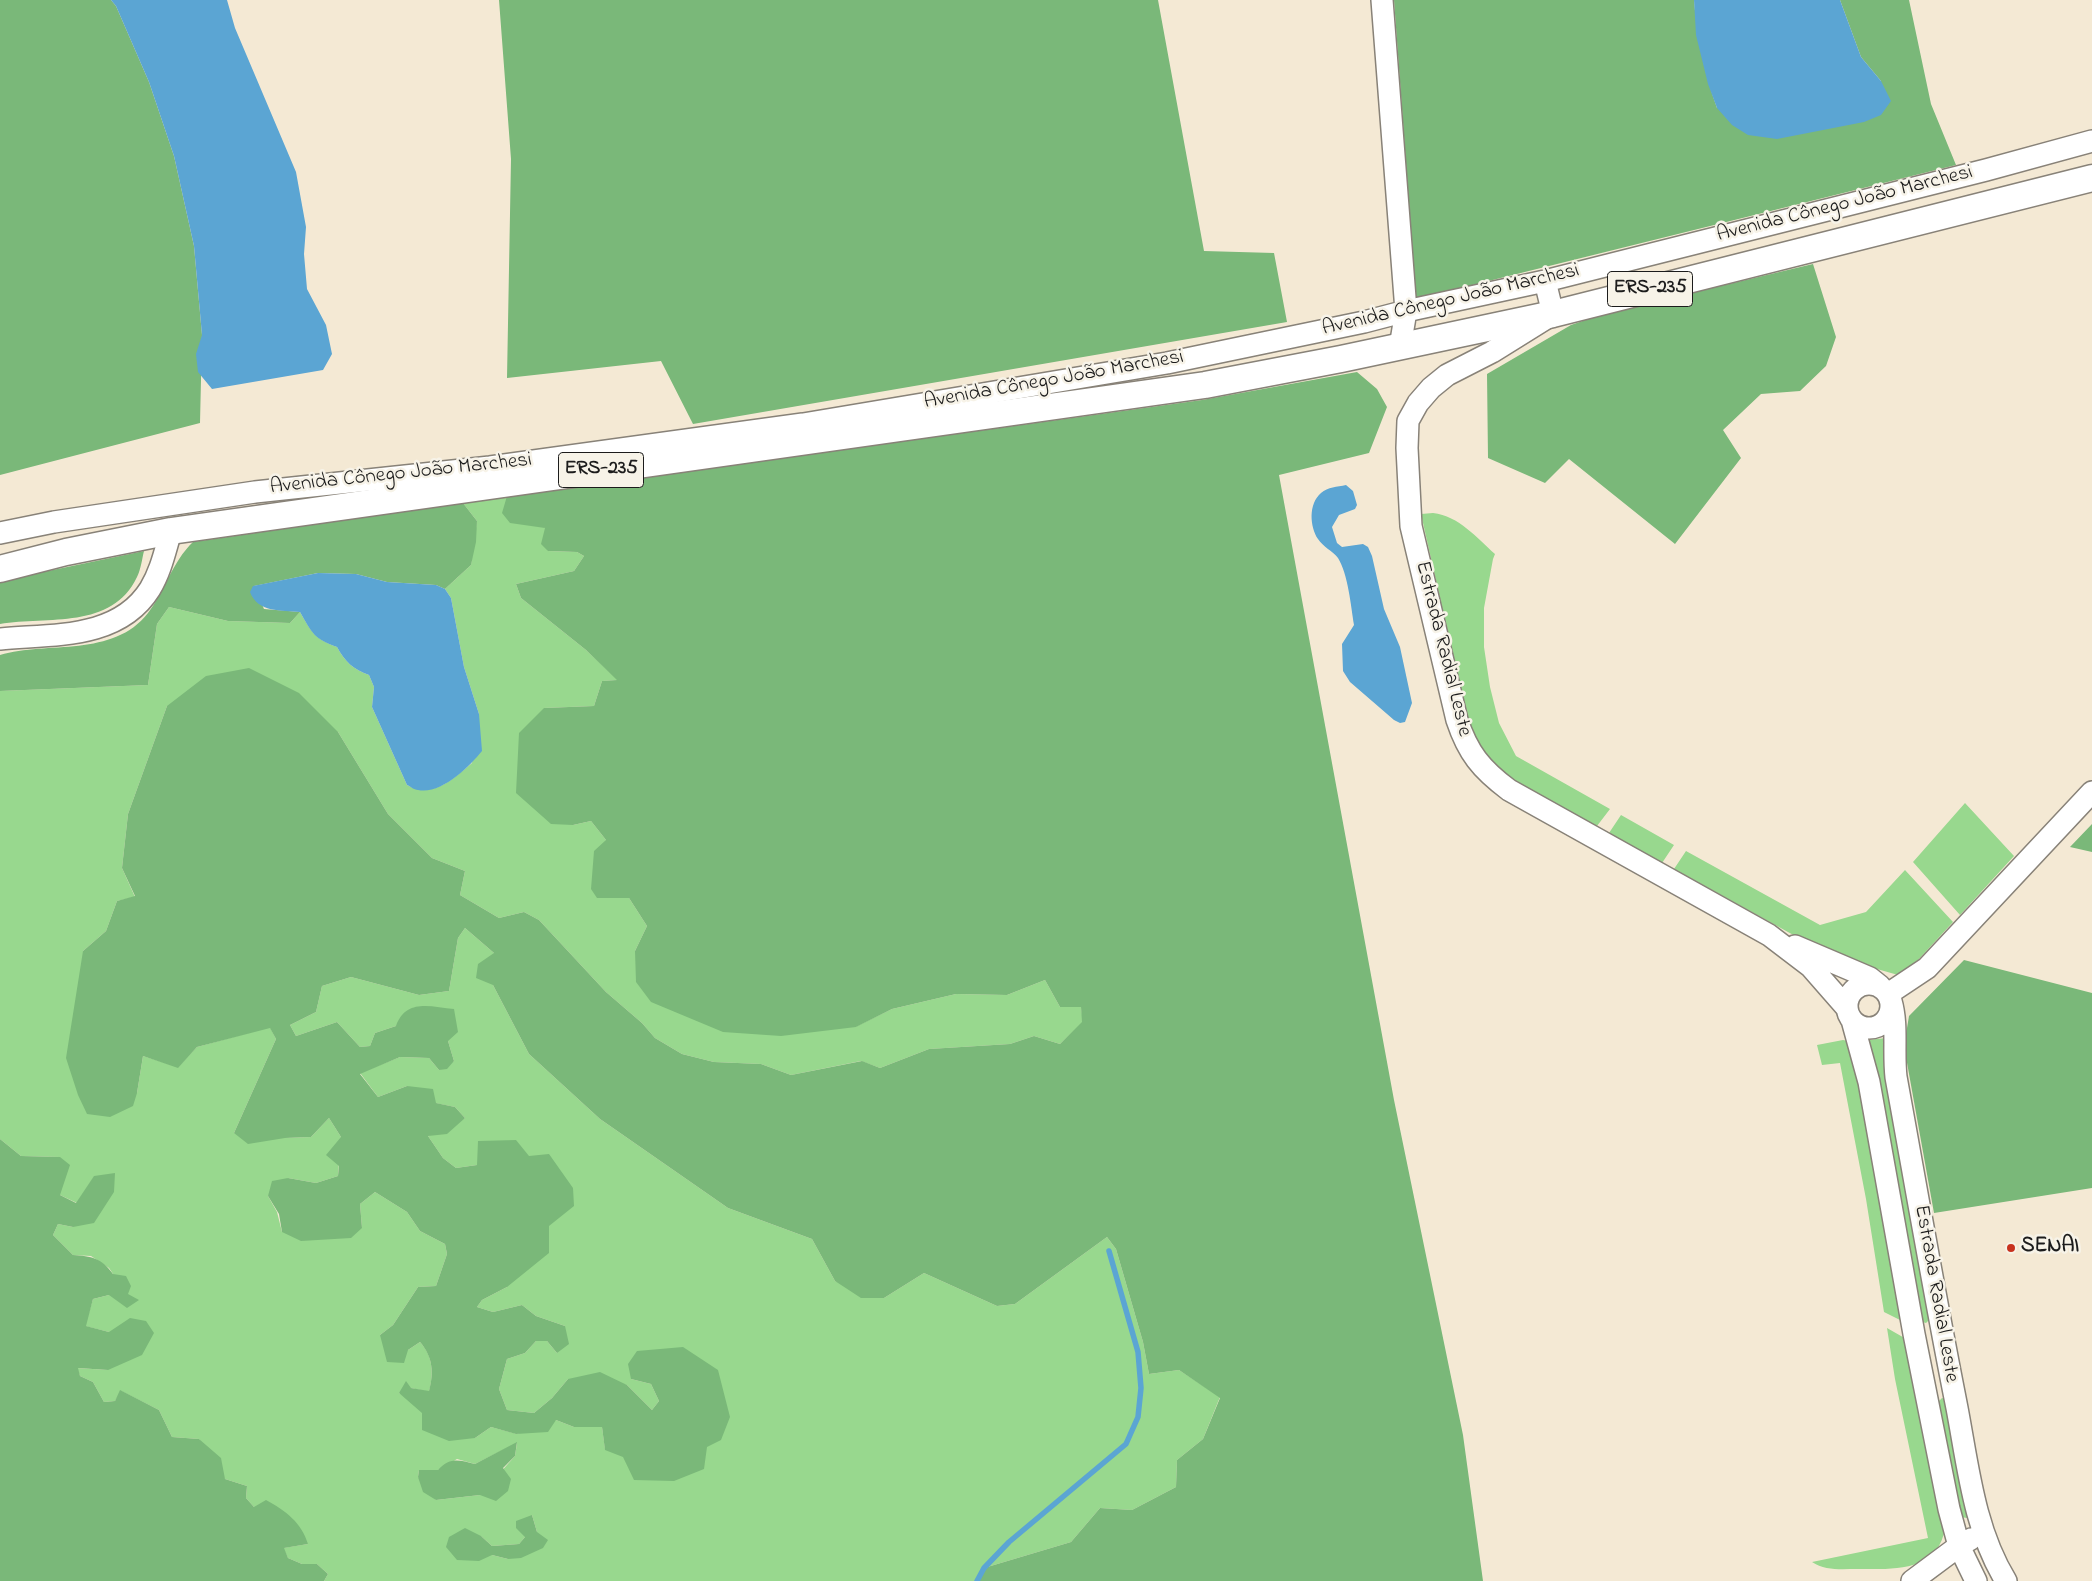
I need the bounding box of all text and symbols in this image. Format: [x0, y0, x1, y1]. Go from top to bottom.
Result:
street label: Avenida Cônego João Marchesi [1714, 161, 1976, 249]
street label: Avenida Cônego João Marchesi [1320, 259, 1582, 343]
road number: ERS-235 [1608, 272, 1692, 306]
street label: Avenida Cônego João Marchesi [922, 346, 1186, 416]
street label: Avenida Cônego João Marchesi [269, 449, 533, 501]
road number: ERS-235 [558, 452, 644, 488]
street label: Estrada Radial Leste [1408, 559, 1476, 739]
street label: Estrada Radial Leste [1907, 1203, 1963, 1385]
place label: SENAI [2021, 1235, 2079, 1261]
marker: SENAI [2005, 1242, 2017, 1254]

